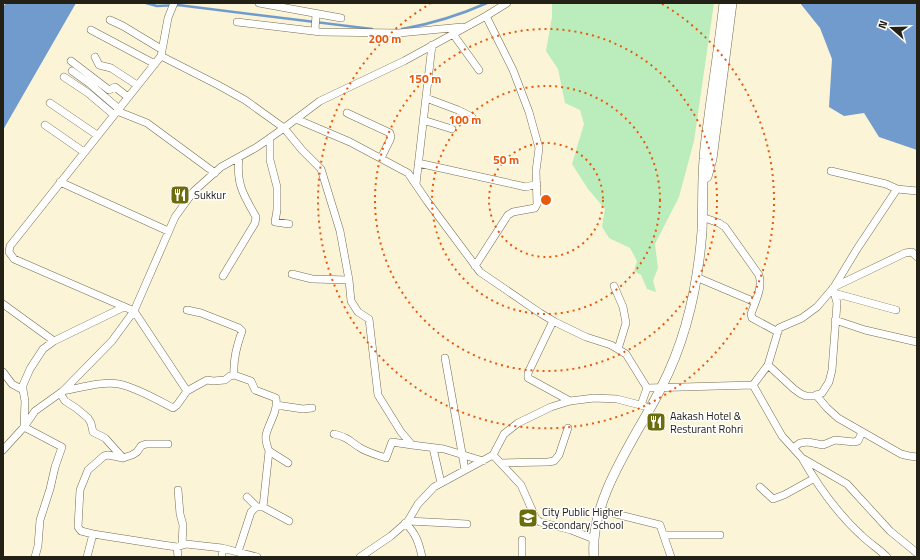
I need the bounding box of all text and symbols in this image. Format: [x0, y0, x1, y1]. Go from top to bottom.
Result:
north arrow [872, 8, 912, 48]
text: N [874, 18, 891, 31]
text: 200 m [369, 29, 401, 48]
text: 150 m [409, 69, 441, 88]
text: 100 m [449, 110, 481, 129]
text: 50 m [493, 150, 519, 169]
restaurant icon: Sukkur [169, 184, 191, 206]
place label: Sukkur [194, 187, 226, 203]
centre of rings [539, 193, 553, 207]
place label: Aakash Hotel & Resturant Rohri [670, 408, 743, 437]
restaurant icon: Aakash Hotel & Resturant Rohri [645, 411, 667, 433]
place label: City Public Higher Secondary School [542, 504, 624, 533]
school or university icon: City Public Higher Secondary School [517, 507, 539, 529]

